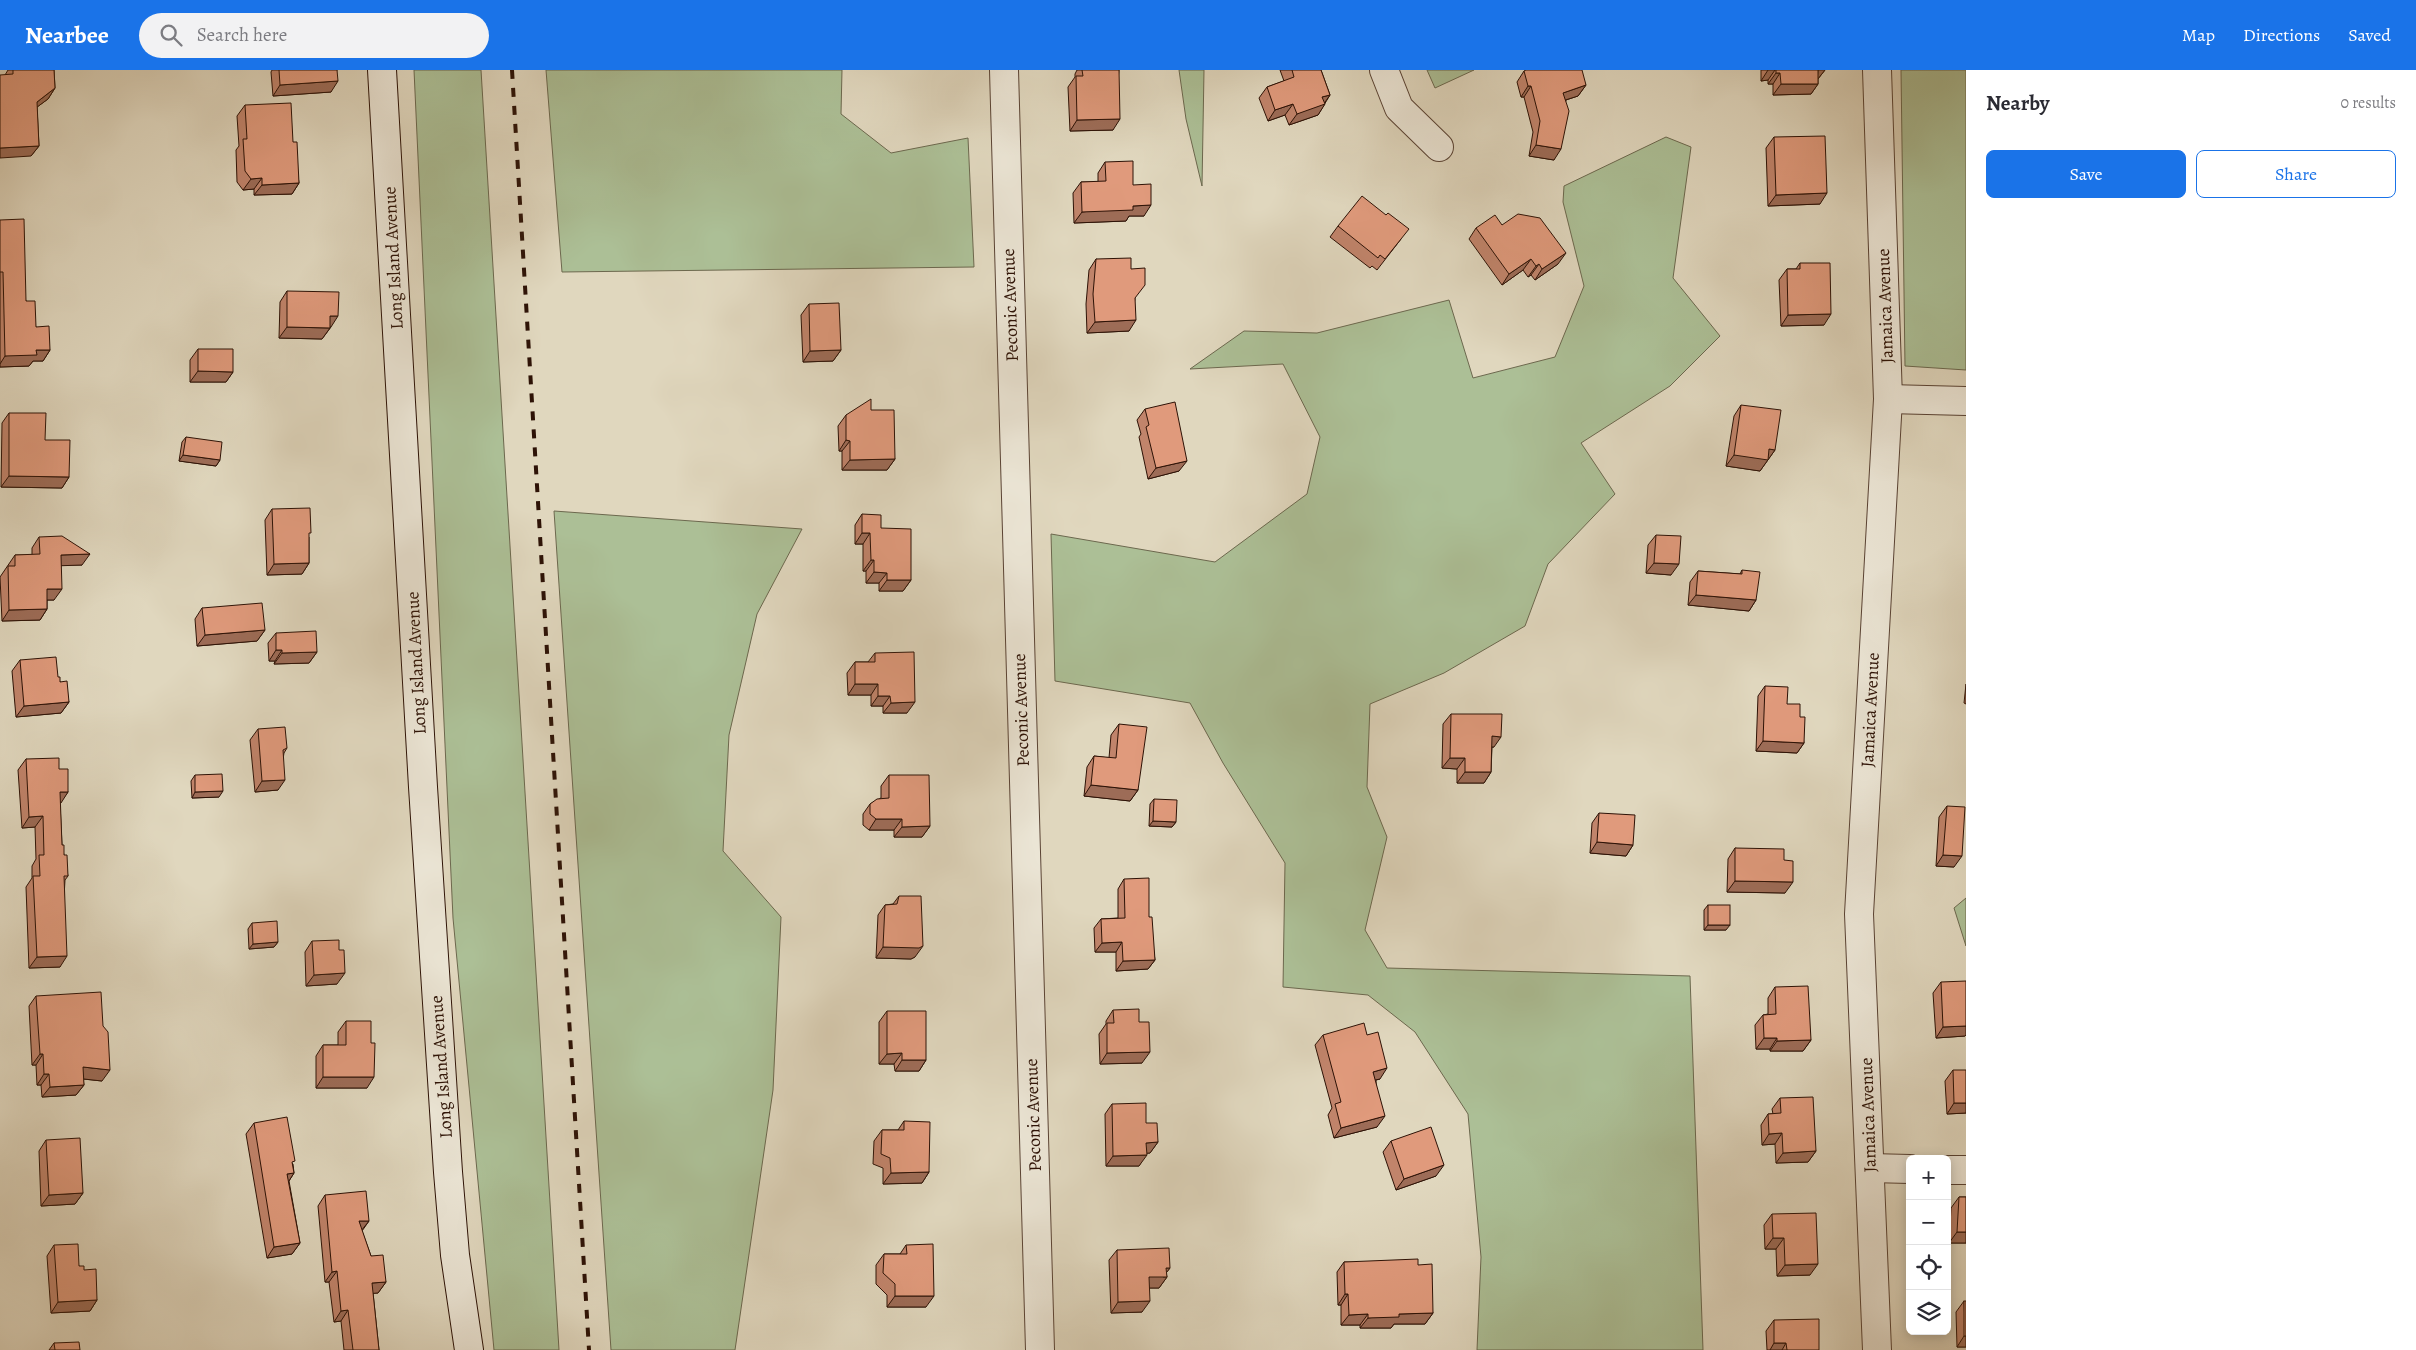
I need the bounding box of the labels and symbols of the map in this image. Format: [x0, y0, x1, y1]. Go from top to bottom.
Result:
street label: Long Island Avenue [377, 186, 409, 330]
street label: Peconic Avenue [996, 248, 1024, 362]
street label: Jamaica Avenue [1871, 248, 1899, 364]
street label: Long Island Avenue [400, 591, 432, 735]
street label: Jamaica Avenue [1855, 652, 1885, 768]
street label: Peconic Avenue [1007, 653, 1035, 767]
street label: Long Island Avenue [424, 995, 458, 1139]
street label: Jamaica Avenue [1854, 1057, 1882, 1173]
street label: Peconic Avenue [1019, 1058, 1047, 1172]

